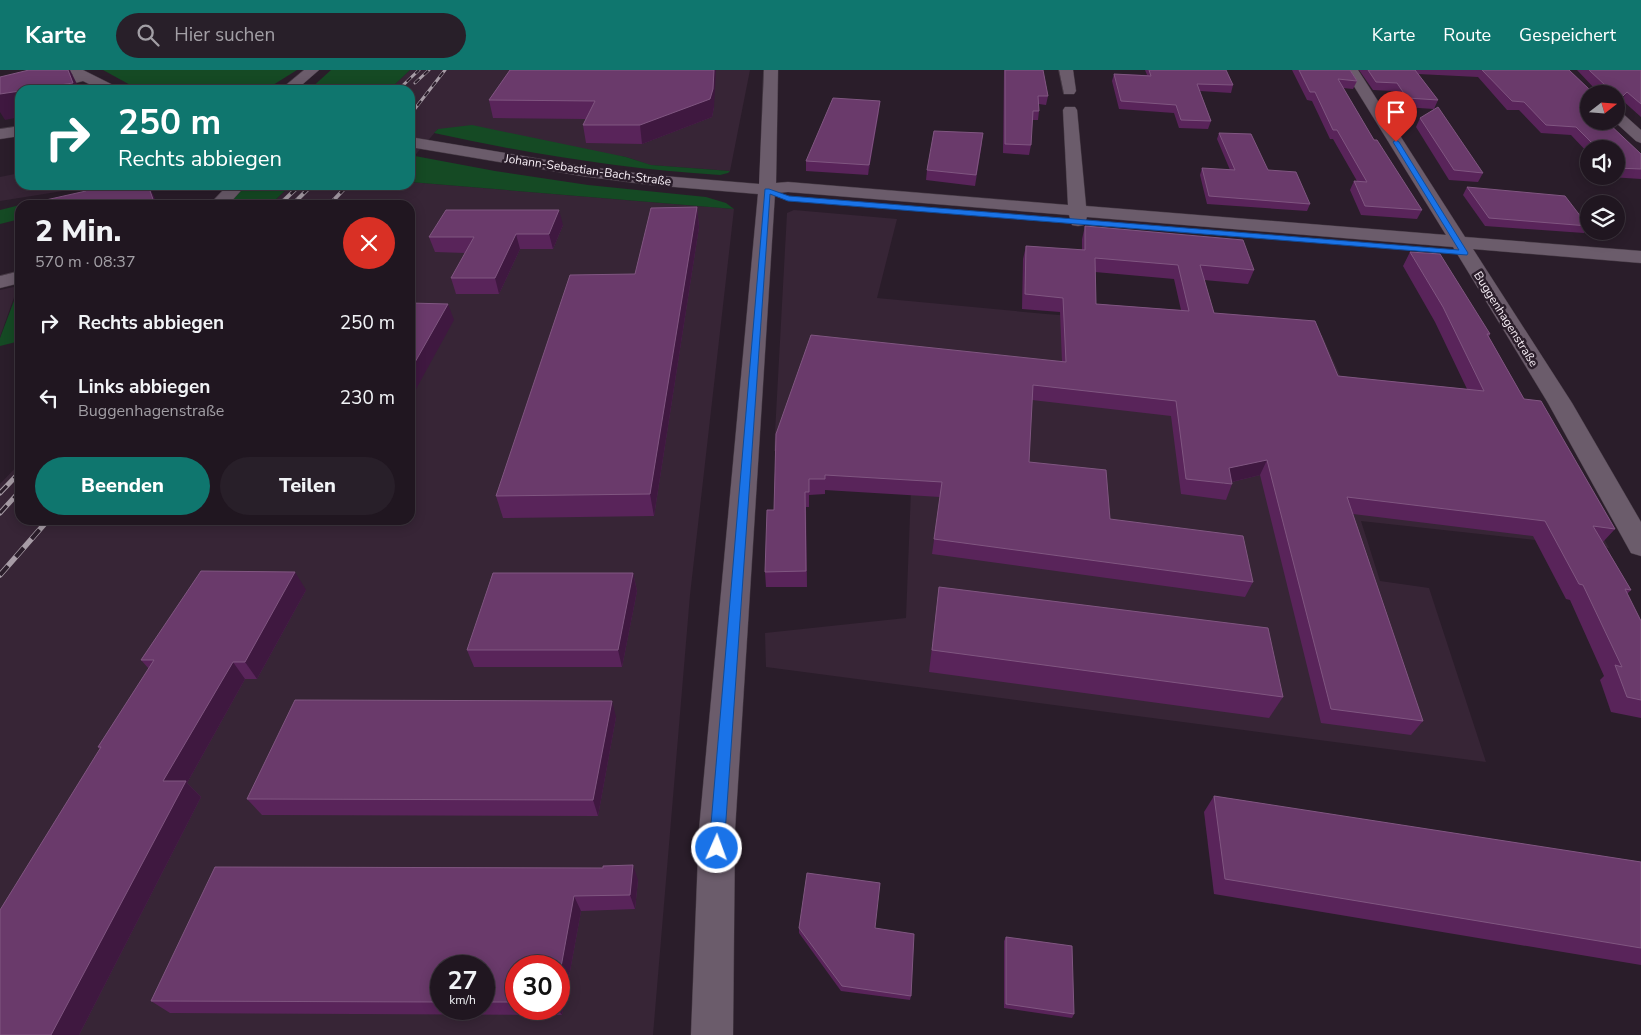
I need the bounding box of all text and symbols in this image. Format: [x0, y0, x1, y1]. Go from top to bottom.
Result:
search box [116, 13, 466, 58]
text: Karte [25, 19, 86, 51]
icon: search [134, 21, 162, 49]
text: Hier suchen [174, 22, 275, 48]
text: Karte [1372, 23, 1415, 47]
text: Route [1443, 23, 1491, 47]
text: Gespeichert [1519, 23, 1616, 47]
north arrow [1580, 85, 1625, 130]
map controls [1580, 85, 1625, 240]
pin [1375, 91, 1417, 142]
icon: arrive [1382, 98, 1410, 126]
text: 250 m [118, 99, 221, 146]
icon: right [35, 105, 100, 170]
button: sound [1580, 140, 1625, 185]
text: Rechts abbiegen [118, 144, 282, 174]
street label: Johann-Sebastian-Bach-Straße [503, 150, 672, 190]
button: layers [1580, 195, 1625, 240]
text: 2 Min. [35, 211, 121, 252]
button: close [343, 217, 395, 269]
text: 570 m · 08:37 [35, 251, 136, 273]
street label: Buggenhagenstraße [1470, 268, 1542, 370]
icon: right [35, 309, 63, 337]
text: Rechts abbiegen [78, 310, 224, 336]
text: 250 m [340, 310, 395, 336]
text: Links abbiegen [78, 374, 210, 400]
icon: left [35, 384, 63, 412]
text: 230 m [340, 385, 395, 411]
text: Buggenhagenstraße [78, 400, 224, 422]
button: Beenden [35, 457, 210, 515]
button: Teilen [220, 457, 395, 515]
position arrow [690, 821, 742, 873]
speed limit sign: 30 [505, 955, 570, 1020]
text: 27 [447, 964, 478, 998]
text: km/h [449, 992, 476, 1008]

